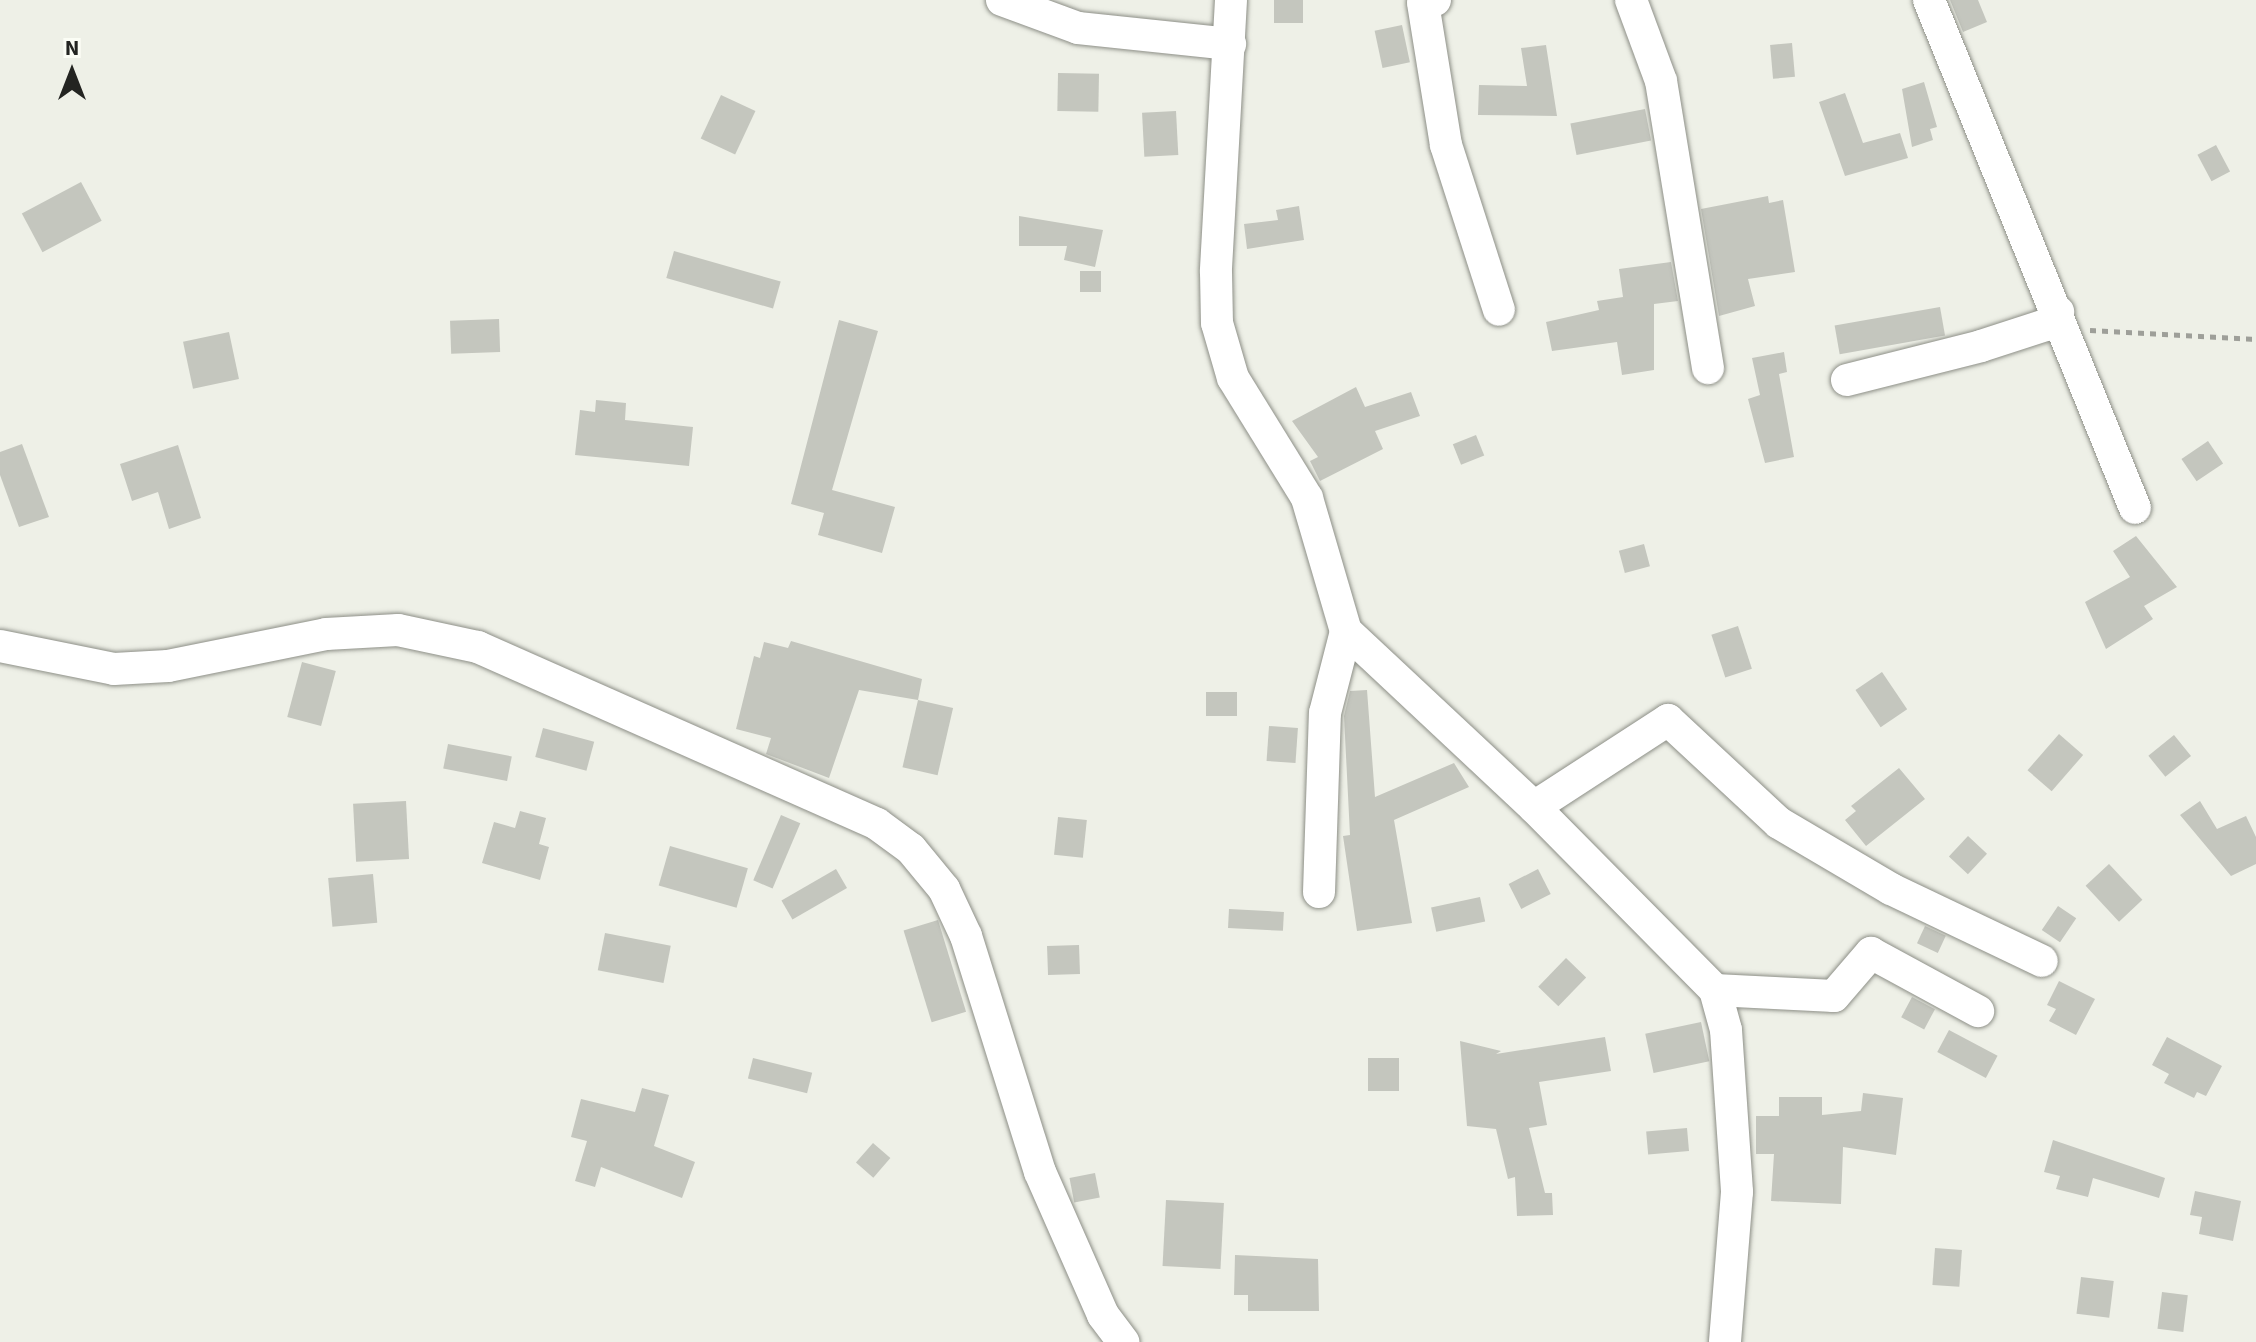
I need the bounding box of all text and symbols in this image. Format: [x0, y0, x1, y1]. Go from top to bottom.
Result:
north arrow [32, 32, 112, 112]
text: N [65, 32, 79, 64]

